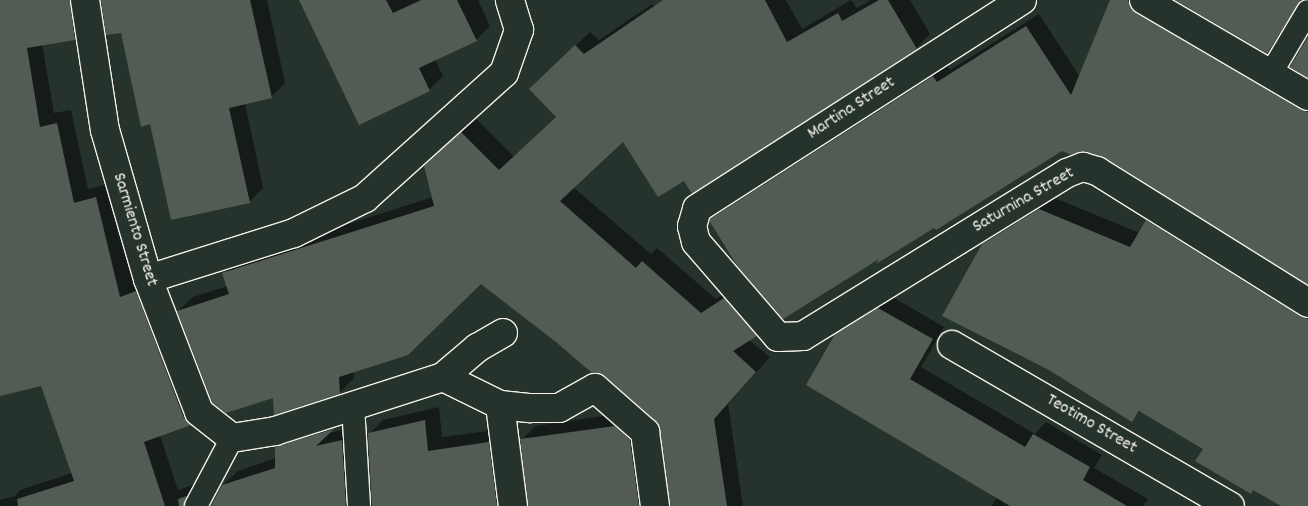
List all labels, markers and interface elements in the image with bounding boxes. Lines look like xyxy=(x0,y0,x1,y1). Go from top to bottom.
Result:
street label: Martina Street xyxy=(804,73,900,145)
street label: Saturnina Street xyxy=(969,163,1079,239)
street label: Sarmiento Street xyxy=(106,171,162,289)
street label: Teotimo Street xyxy=(1042,390,1140,460)

